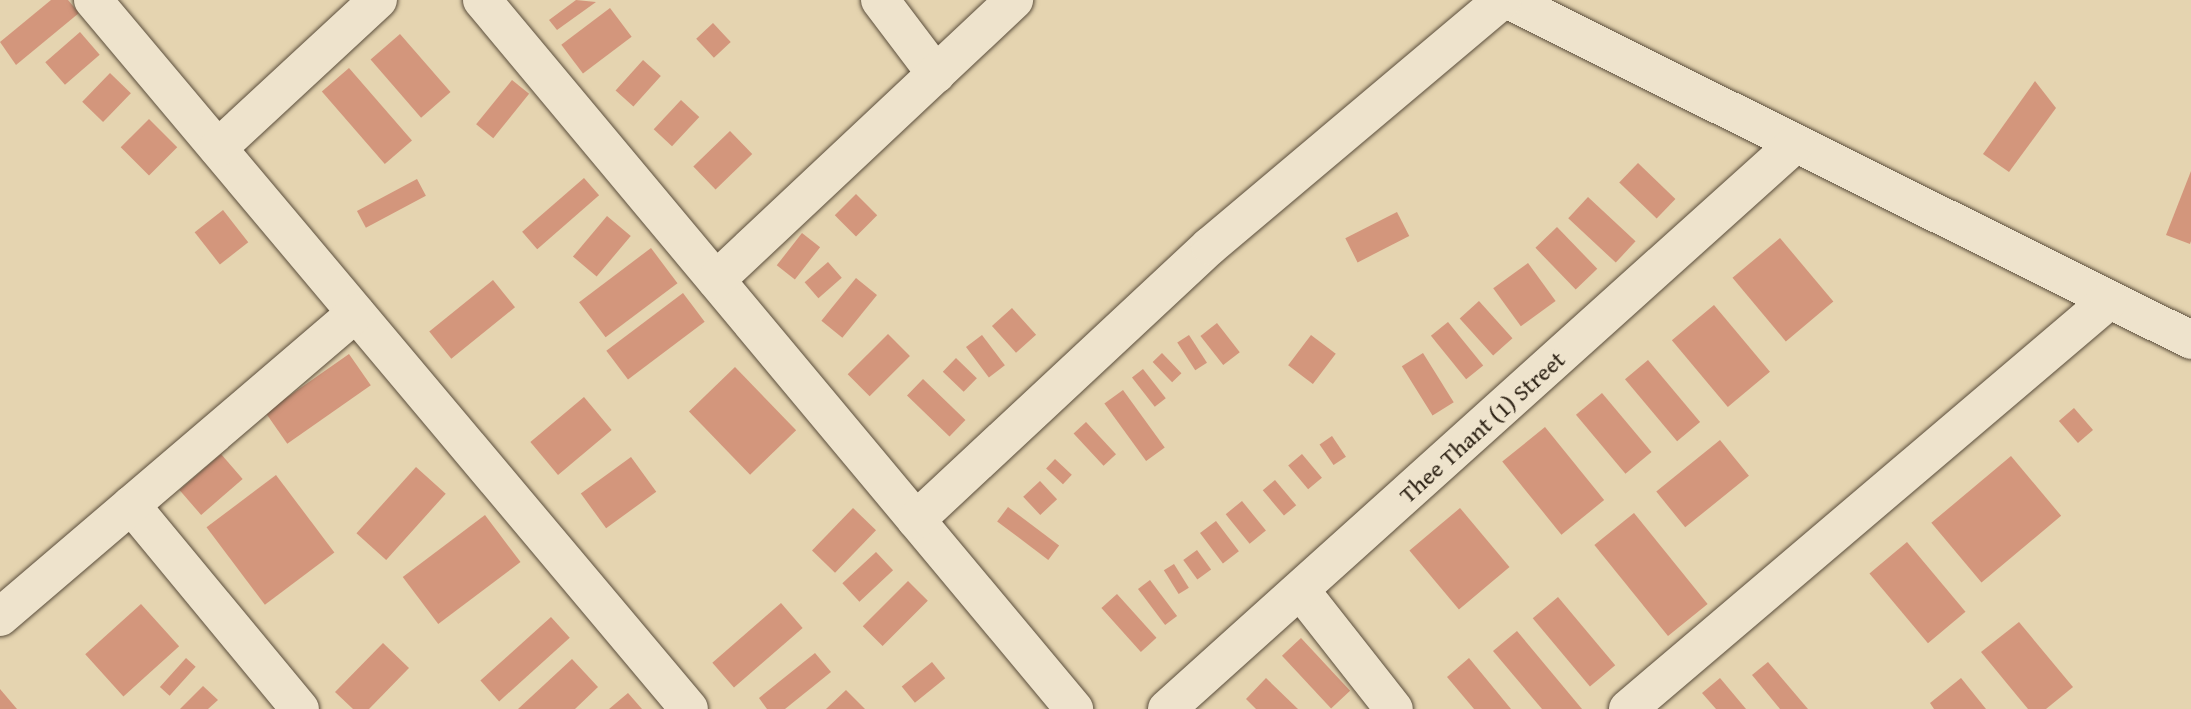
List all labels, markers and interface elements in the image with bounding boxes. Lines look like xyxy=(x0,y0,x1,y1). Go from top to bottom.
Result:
street label: Thee Thant (1) Street xyxy=(1393,345,1571,509)

